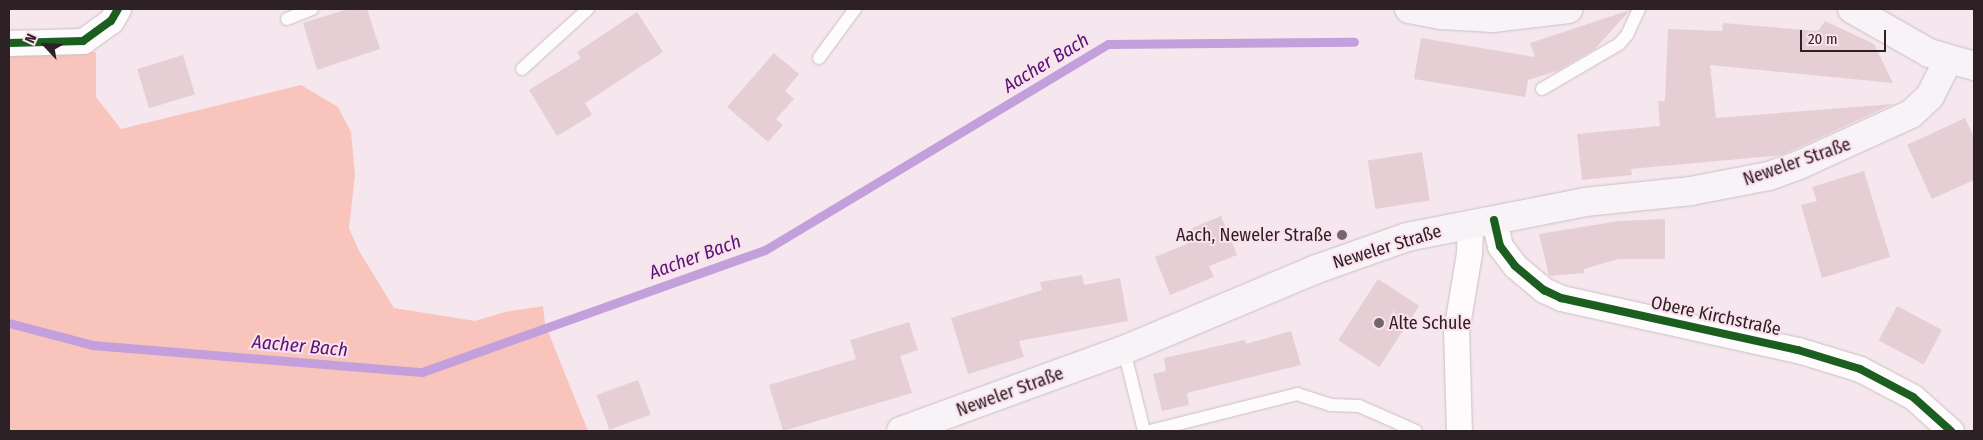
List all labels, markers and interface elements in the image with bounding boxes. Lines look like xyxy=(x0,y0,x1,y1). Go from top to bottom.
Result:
north arrow xyxy=(20,20,70,70)
scale bar xyxy=(1803,20,1889,52)
water label: Aacher Bach xyxy=(999,28,1093,98)
text: 20 m xyxy=(1808,30,1838,48)
text: N xyxy=(21,31,40,46)
street label: Neweler Straße xyxy=(1740,133,1854,191)
street label: Neweler Straße xyxy=(1330,220,1444,274)
place label: Aach, Neweler Straße xyxy=(1176,224,1332,246)
marker: Aach, Neweler Straße xyxy=(1336,229,1348,241)
water label: Aacher Bach xyxy=(646,230,744,284)
street label: Obere Kirchstraße xyxy=(1649,292,1783,340)
place label: Alte Schule xyxy=(1389,312,1471,334)
marker: Alte Schule xyxy=(1373,317,1385,329)
water label: Aacher Bach xyxy=(251,330,349,362)
street label: Neweler Straße xyxy=(953,363,1067,421)

